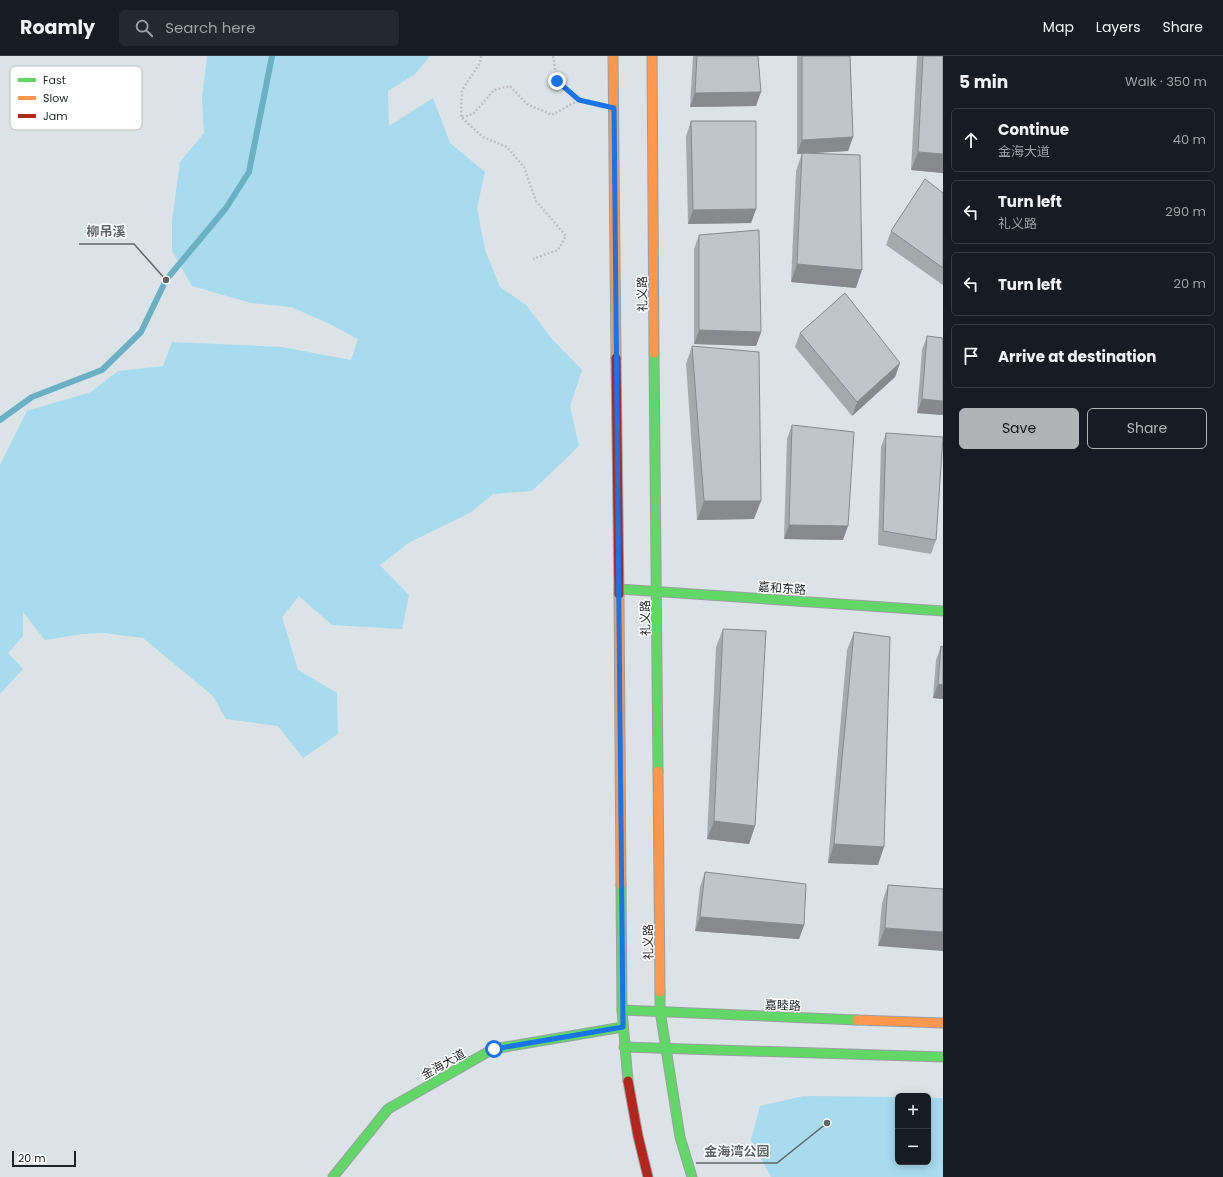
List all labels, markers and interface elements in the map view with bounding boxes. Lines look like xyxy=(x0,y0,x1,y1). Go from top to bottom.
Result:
search box xyxy=(119,10,399,46)
text: Roamly xyxy=(20,14,95,41)
icon: search xyxy=(133,17,155,39)
text: Search here xyxy=(165,17,256,38)
text: Map xyxy=(1043,17,1074,37)
text: Layers xyxy=(1096,17,1140,37)
text: Share xyxy=(1162,17,1203,37)
legend xyxy=(10,66,142,130)
text: 5 min xyxy=(959,70,1008,94)
text: Fast xyxy=(43,72,66,88)
route end xyxy=(548,72,566,90)
text: Walk · 350 m xyxy=(1125,72,1207,91)
text: Slow xyxy=(43,90,68,106)
text: Jam xyxy=(43,108,68,124)
text: Continue xyxy=(998,119,1069,140)
icon: ahead xyxy=(960,129,982,151)
text: 40 m xyxy=(1173,130,1206,149)
text: 金海大道 xyxy=(998,142,1050,161)
text: Turn left xyxy=(998,191,1062,212)
icon: left xyxy=(960,201,982,223)
text: 290 m xyxy=(1165,202,1206,221)
text: 礼义路 xyxy=(998,214,1037,233)
callout: 柳吊溪 xyxy=(79,219,134,244)
text: 柳吊溪 xyxy=(86,222,126,241)
icon: left xyxy=(960,273,982,295)
text: Turn left xyxy=(998,274,1062,295)
text: 20 m xyxy=(1173,274,1206,293)
street label: 礼义路 xyxy=(633,276,651,312)
icon: arrive xyxy=(960,345,982,367)
text: Arrive at destination xyxy=(998,346,1156,367)
button: Save xyxy=(959,408,1079,449)
button: Share xyxy=(1087,408,1207,449)
street label: 嘉和东路 xyxy=(757,578,807,598)
street label: 礼义路 xyxy=(636,600,654,636)
street label: 礼义路 xyxy=(639,924,657,960)
street label: 嘉睦路 xyxy=(765,996,801,1014)
route start xyxy=(485,1040,503,1058)
street label: 金海大道 xyxy=(418,1045,468,1083)
map controls xyxy=(895,1093,931,1165)
button: + xyxy=(895,1093,931,1129)
button: − xyxy=(895,1129,931,1165)
callout: 金海湾公园 xyxy=(696,1138,777,1163)
text: 金海湾公园 xyxy=(704,1142,770,1161)
scale bar xyxy=(12,1149,76,1168)
text: 20 m xyxy=(18,1150,46,1166)

